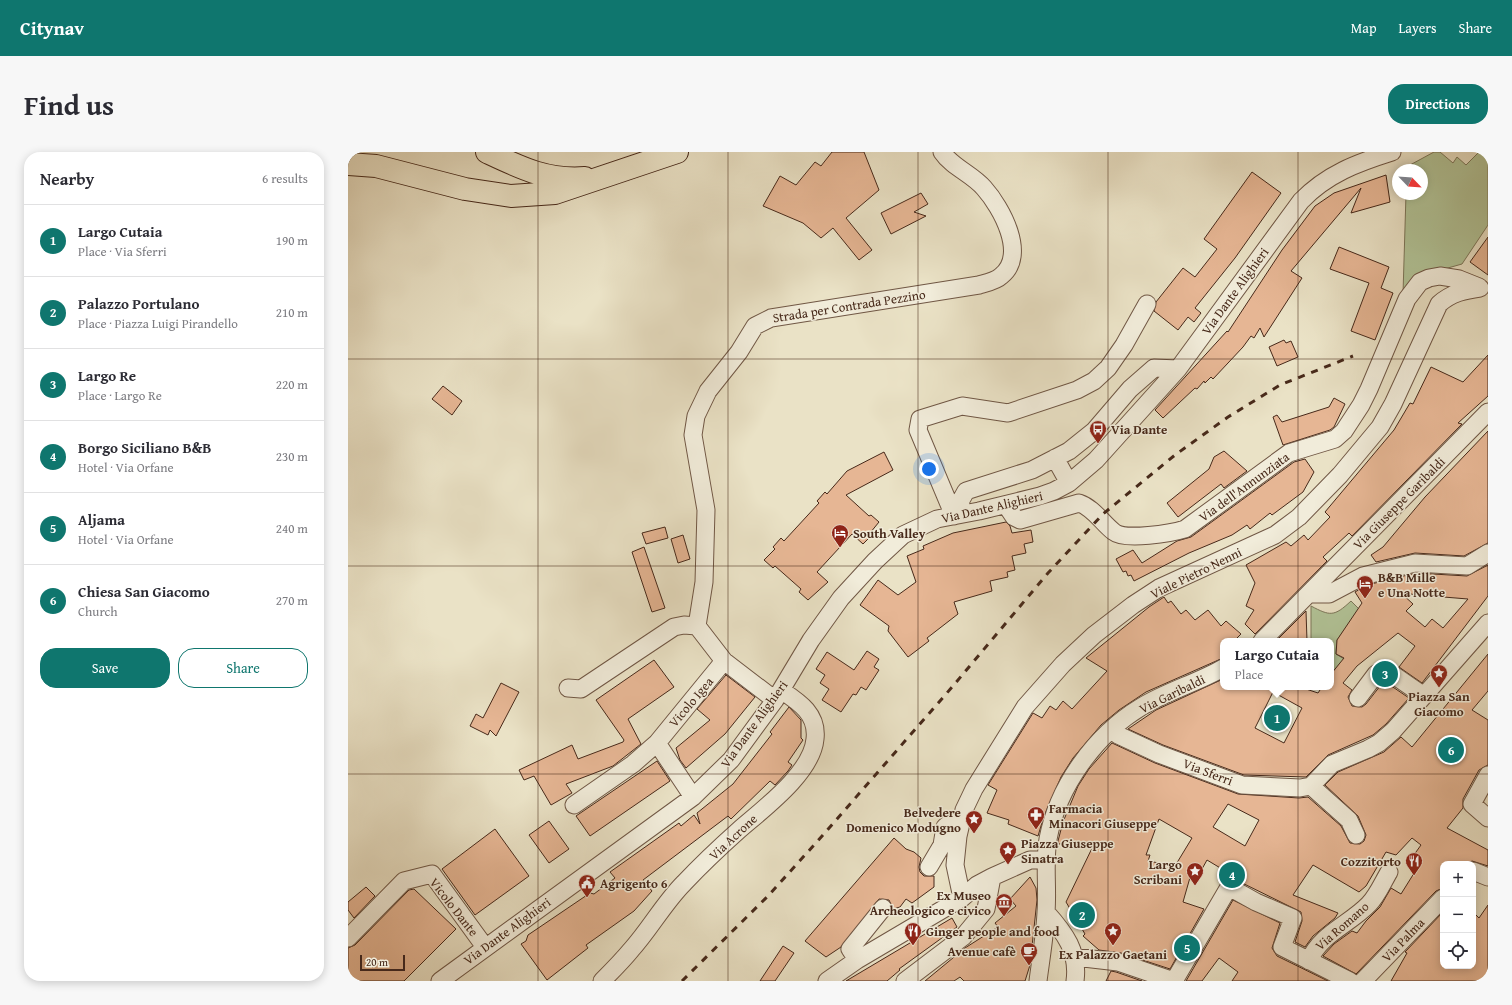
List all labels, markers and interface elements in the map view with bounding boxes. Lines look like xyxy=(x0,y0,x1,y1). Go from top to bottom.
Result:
text: Citynav xyxy=(20,14,84,42)
text: Map xyxy=(1351,18,1377,38)
text: Layers xyxy=(1399,18,1437,38)
text: Share xyxy=(1459,18,1492,38)
text: Find us xyxy=(24,84,114,125)
button: Directions xyxy=(1388,84,1488,124)
north arrow xyxy=(1392,164,1428,200)
text: Nearby xyxy=(40,166,94,191)
text: 6 results xyxy=(262,169,308,188)
text: Largo Cutaia xyxy=(78,221,162,242)
text: 1 xyxy=(50,231,56,250)
text: 190 m xyxy=(276,231,308,250)
text: Place · Via Sferri xyxy=(78,242,167,261)
street label: Via Dante Alighieri xyxy=(1197,243,1273,339)
street label: Strada per Contrada Pezzino xyxy=(771,284,927,327)
text: Palazzo Portulano xyxy=(78,293,199,314)
text: 2 xyxy=(50,303,56,322)
text: 210 m xyxy=(276,303,308,322)
text: Place · Piazza Luigi Pirandello xyxy=(78,314,238,333)
text: Largo Re xyxy=(78,365,136,386)
text: 3 xyxy=(50,375,56,394)
text: 220 m xyxy=(276,375,308,394)
text: Place · Largo Re xyxy=(78,386,162,405)
bus stop icon: Via Dante xyxy=(1088,419,1108,444)
place label: Via Dante xyxy=(1111,420,1167,439)
text: Borgo Siciliano B&B xyxy=(78,437,212,458)
text: 4 xyxy=(50,447,56,466)
text: 230 m xyxy=(276,447,308,466)
street label: Via dell'Annunziata xyxy=(1195,447,1294,526)
street label: Via Giuseppe Garibaldi xyxy=(1349,452,1450,553)
text: Hotel · Via Orfane xyxy=(78,458,174,477)
your location xyxy=(919,459,939,479)
street label: Via Dante Alighieri xyxy=(939,486,1045,528)
text: Aljama xyxy=(78,509,125,530)
text: 5 xyxy=(50,519,56,538)
text: 240 m xyxy=(276,519,308,538)
hotel icon: South Valley xyxy=(830,523,850,548)
place label: South Valley xyxy=(853,524,926,543)
text: Hotel · Via Orfane xyxy=(78,530,174,549)
street label: Viale Pietro Nenni xyxy=(1147,542,1245,603)
place label: B&B Mille e Una Notte xyxy=(1378,568,1445,602)
hotel icon: B&B Mille e Una Notte xyxy=(1355,574,1375,599)
text: Chiesa San Giacomo xyxy=(78,581,210,602)
text: 6 xyxy=(50,591,56,610)
text: 270 m xyxy=(276,591,308,610)
text: Church xyxy=(78,602,117,621)
popup xyxy=(1220,638,1334,690)
text: Largo Cutaia xyxy=(1235,644,1319,665)
button: Save xyxy=(40,648,170,688)
button: Share xyxy=(178,648,308,688)
pin: 3 xyxy=(1372,659,1398,689)
place icon: Piazza San Giacomo xyxy=(1429,663,1449,688)
text: Place xyxy=(1235,665,1263,684)
street label: Via Garibaldi xyxy=(1136,670,1208,718)
street label: Vicolo Igea xyxy=(664,672,718,731)
street label: Via Dante Alighieri xyxy=(716,676,792,772)
place label: Piazza San Giacomo xyxy=(1408,687,1470,721)
pin: 1 xyxy=(1264,703,1290,733)
pin: 6 xyxy=(1438,735,1464,765)
street label: Via Sferri xyxy=(1180,754,1236,790)
place label: Farmacia Minacori Giuseppe xyxy=(1049,799,1157,833)
place label: Belvedere Domenico Modugno xyxy=(846,803,961,837)
pharmacy icon: Farmacia Minacori Giuseppe xyxy=(1026,805,1046,830)
place icon: Belvedere Domenico Modugno xyxy=(964,809,984,834)
street label: Via Acrone xyxy=(705,810,761,864)
place label: Piazza Giuseppe Sinatra xyxy=(1021,834,1114,868)
place icon: Piazza Giuseppe Sinatra xyxy=(998,840,1018,865)
restaurant icon: Cozzitorto xyxy=(1404,851,1424,876)
place label: Cozzitorto xyxy=(1341,852,1401,871)
place label: Largo Scribani xyxy=(1134,855,1182,889)
pin: 4 xyxy=(1219,860,1245,890)
place icon: Largo Scribani xyxy=(1185,861,1205,886)
map controls xyxy=(1440,861,1476,969)
button: + xyxy=(1440,861,1476,897)
public building icon: Agrigento 6 xyxy=(577,873,597,898)
street label: Vicolo Dante xyxy=(425,874,483,940)
place label: Agrigento 6 xyxy=(600,874,668,893)
place label: Ex Museo Archeologico e civico xyxy=(870,886,991,920)
museum icon: Ex Museo Archeologico e civico xyxy=(994,892,1014,917)
street label: Via Dante Alighieri xyxy=(459,893,555,969)
street label: Via Romano xyxy=(1311,897,1373,955)
button: − xyxy=(1440,897,1476,933)
pin: 2 xyxy=(1069,900,1095,930)
street label: Via Palma xyxy=(1377,913,1429,966)
restaurant icon: Ginger people and food xyxy=(903,921,923,946)
place icon: Ex Palazzo Gaetani xyxy=(1103,921,1123,946)
place label: Ginger people and food xyxy=(926,922,1060,941)
pin: 5 xyxy=(1174,933,1200,963)
button: locate xyxy=(1440,933,1476,969)
cafe icon: Avenue cafè xyxy=(1019,941,1039,966)
place label: Avenue cafè xyxy=(948,942,1016,961)
place label: Ex Palazzo Gaetani xyxy=(1059,945,1167,964)
scale bar xyxy=(360,953,405,972)
text: 20 m xyxy=(366,954,388,970)

